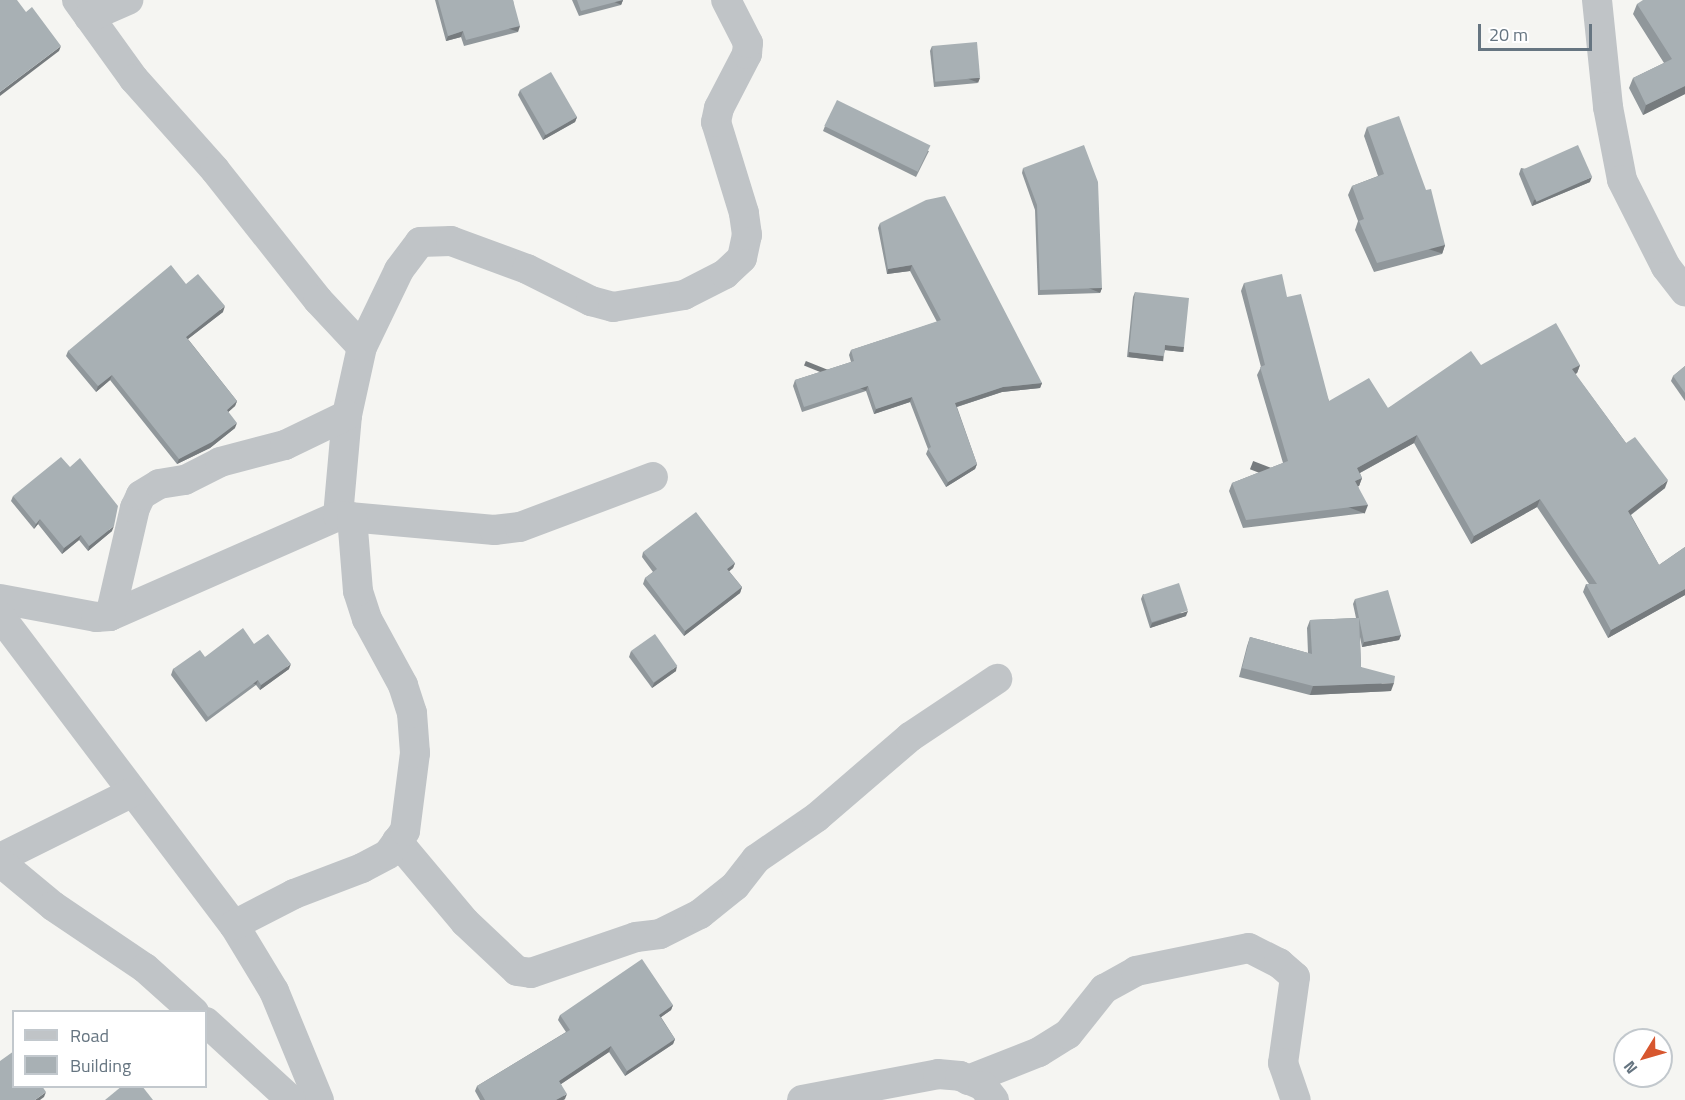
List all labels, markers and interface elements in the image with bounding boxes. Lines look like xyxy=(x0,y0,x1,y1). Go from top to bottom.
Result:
scale bar xyxy=(1481,12,1595,50)
text: 20 m xyxy=(1489,21,1528,48)
legend xyxy=(12,1010,207,1088)
text: Road xyxy=(70,1022,109,1049)
north arrow xyxy=(1613,1028,1673,1088)
text: Building xyxy=(70,1052,131,1079)
text: N xyxy=(1617,1056,1643,1079)

